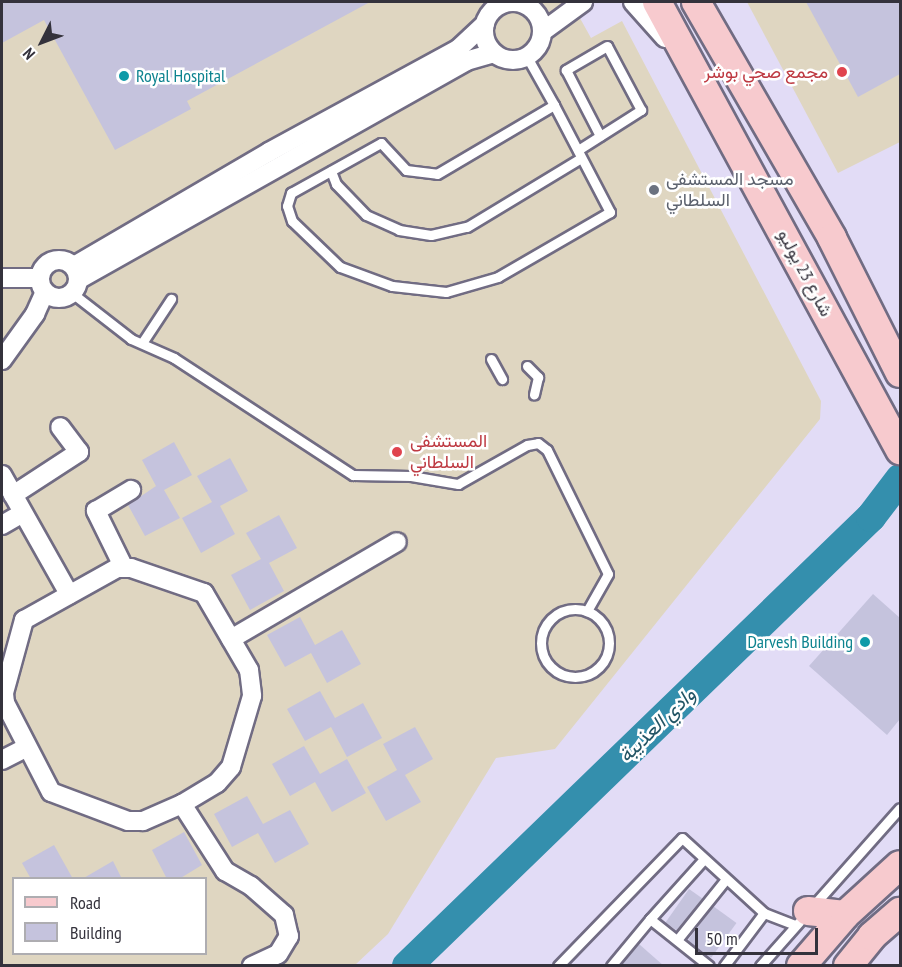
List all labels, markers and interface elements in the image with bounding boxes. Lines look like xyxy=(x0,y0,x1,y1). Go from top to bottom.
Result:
north arrow xyxy=(12,12,72,72)
text: N xyxy=(18,44,39,64)
place label: مجمع صحي بوشر xyxy=(704,61,828,83)
marker: مجمع صحي بوشر xyxy=(833,63,851,81)
place label: Royal Hospital xyxy=(136,65,225,87)
marker: Royal Hospital xyxy=(117,69,131,83)
place label: مسجد المستشفى السلطاني xyxy=(666,169,794,212)
marker: مسجد المستشفى السلطاني xyxy=(647,183,661,197)
street label: شارع 23 يوليو xyxy=(773,226,837,320)
place label: المستشفى السلطاني xyxy=(410,431,487,474)
marker: المستشفى السلطاني xyxy=(388,443,406,461)
place label: Darvesh Building xyxy=(747,631,853,653)
marker: Darvesh Building xyxy=(858,635,872,649)
water label: وادي العذيبة xyxy=(614,683,700,767)
legend xyxy=(12,877,207,955)
text: Road xyxy=(70,891,101,914)
scale bar xyxy=(698,916,821,954)
text: Building xyxy=(70,921,122,944)
text: 50 m xyxy=(706,927,738,950)

